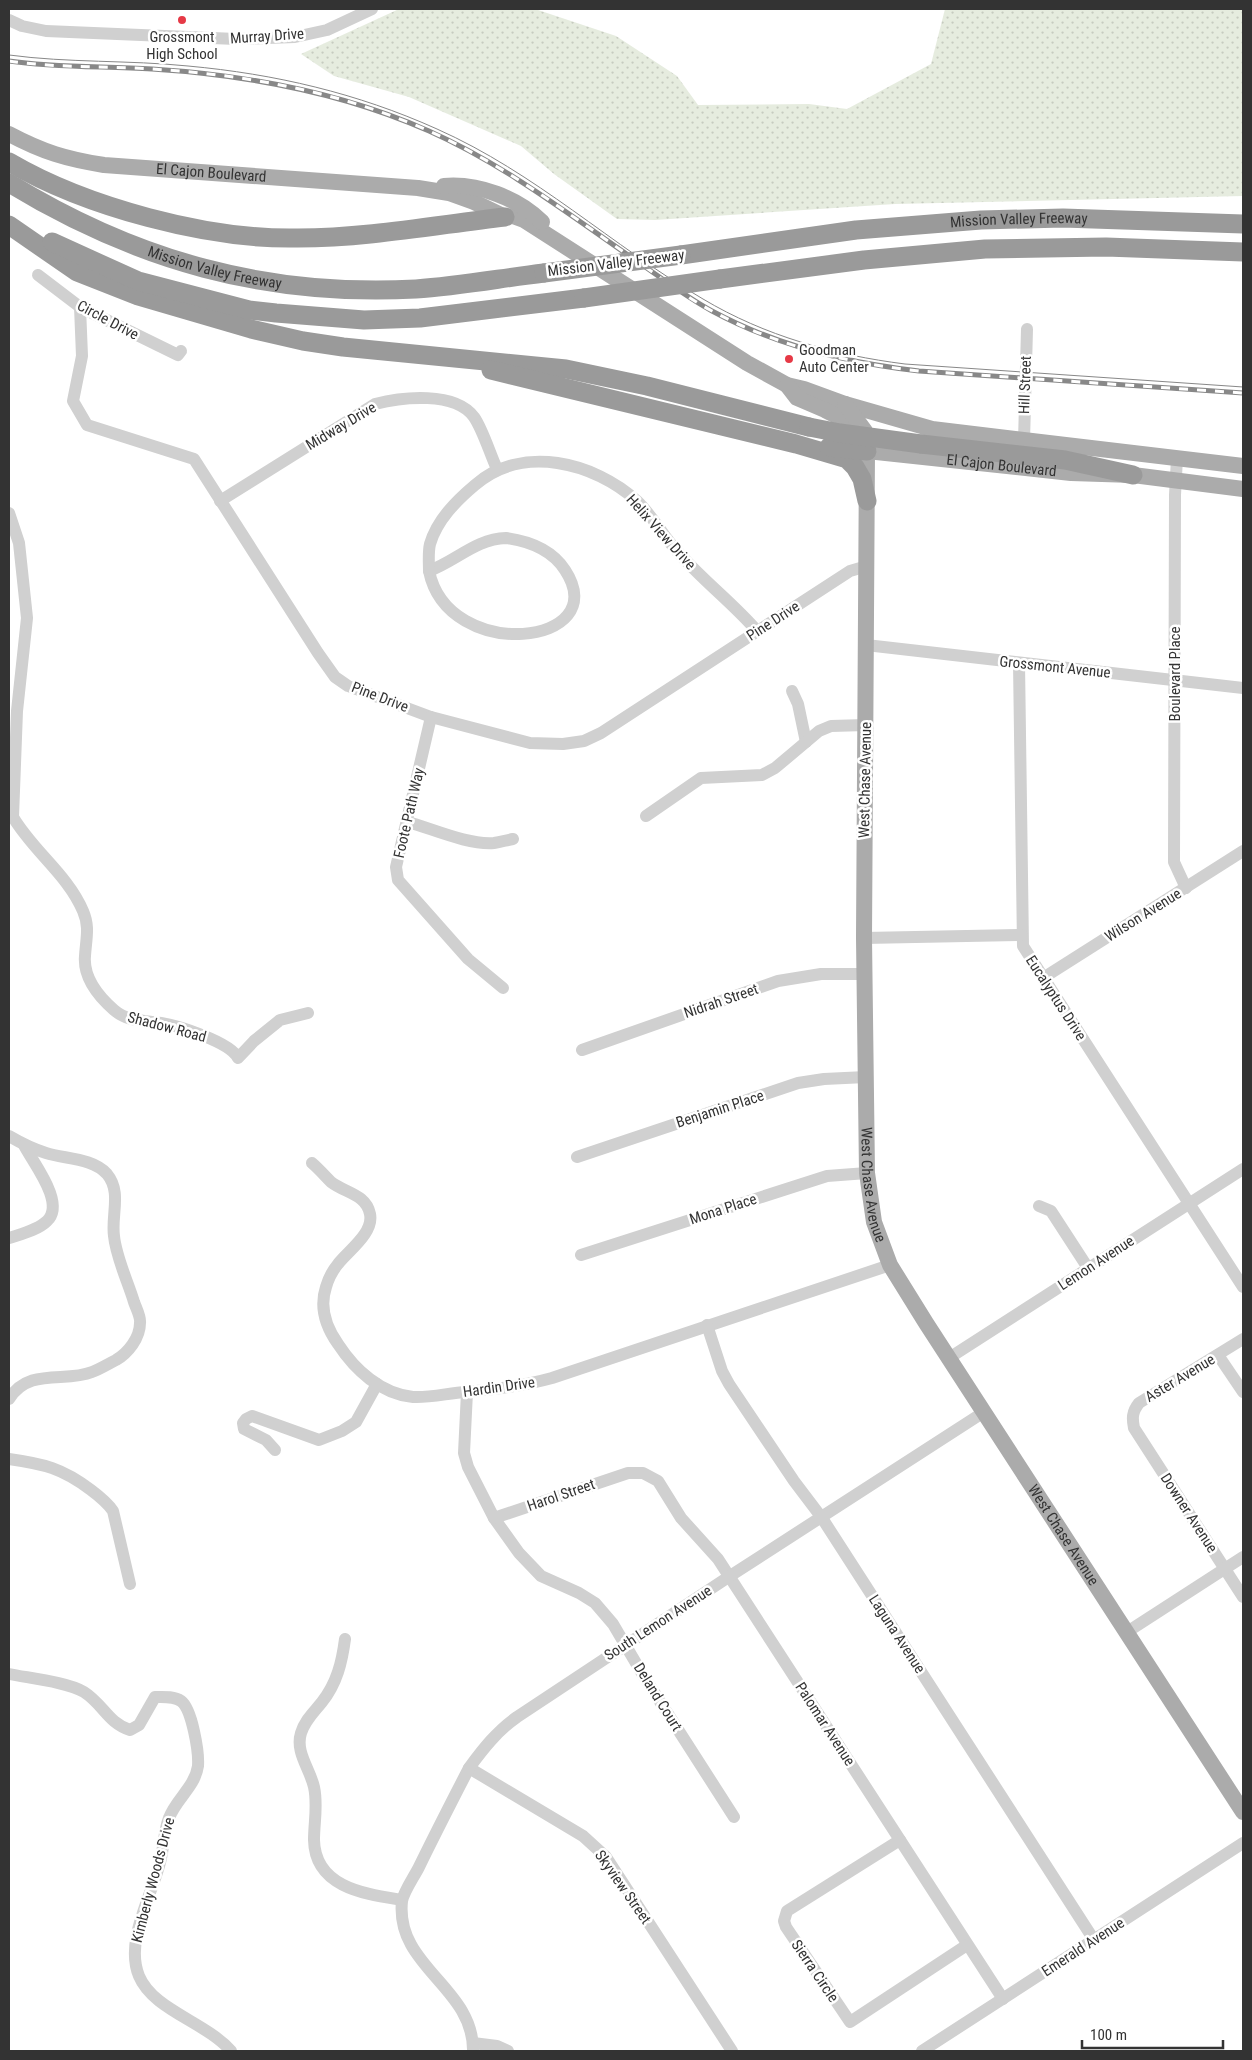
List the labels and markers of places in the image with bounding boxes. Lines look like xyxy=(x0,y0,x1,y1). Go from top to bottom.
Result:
marker: Grossmont High School xyxy=(176,14,188,26)
place label: Grossmont High School xyxy=(146,28,218,63)
place label: Goodman Auto Center xyxy=(799,341,869,376)
marker: Goodman Auto Center xyxy=(783,353,795,365)

